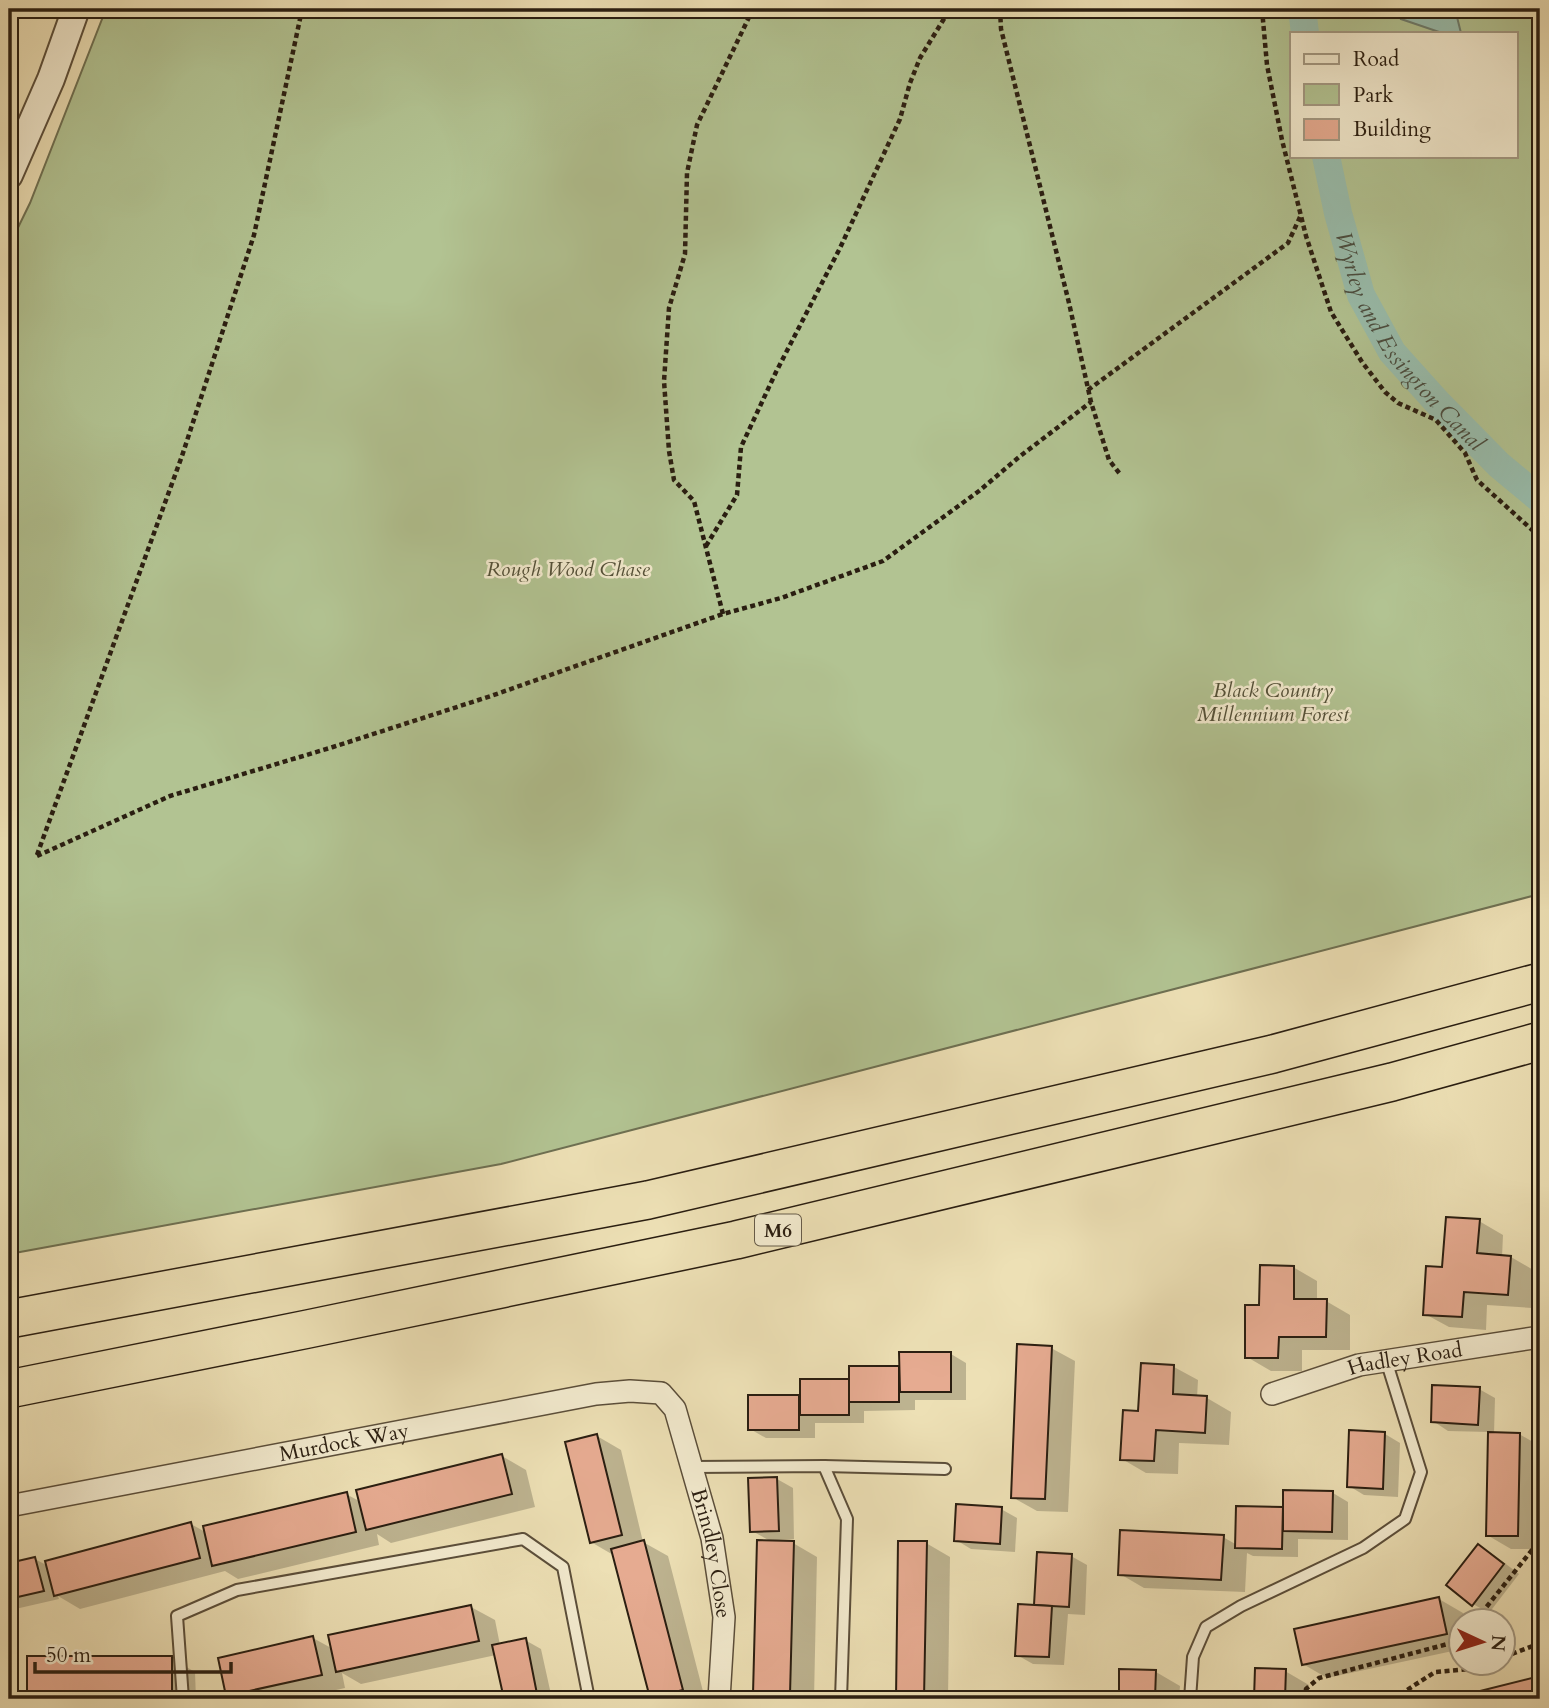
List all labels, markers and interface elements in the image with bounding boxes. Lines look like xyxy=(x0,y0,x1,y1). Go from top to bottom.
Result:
legend xyxy=(1290,32,1518,158)
text: Road xyxy=(1353,45,1399,74)
text: Park xyxy=(1353,81,1394,110)
text: Building xyxy=(1353,115,1431,144)
water label: Wyrley and Essington Canal xyxy=(1328,228,1492,458)
park label: Rough Wood Chase xyxy=(486,555,651,584)
park label: Black Country Millennium Forest xyxy=(1197,676,1350,729)
road number: M6 xyxy=(755,1214,801,1246)
street label: Hadley Road xyxy=(1344,1335,1464,1383)
street label: Murdock Way xyxy=(277,1416,411,1469)
street label: Brindley Close xyxy=(683,1485,738,1620)
north arrow xyxy=(1448,1606,1518,1676)
scale bar xyxy=(35,1631,231,1675)
text: N xyxy=(1484,1634,1512,1653)
text: 50 m xyxy=(46,1641,91,1670)

